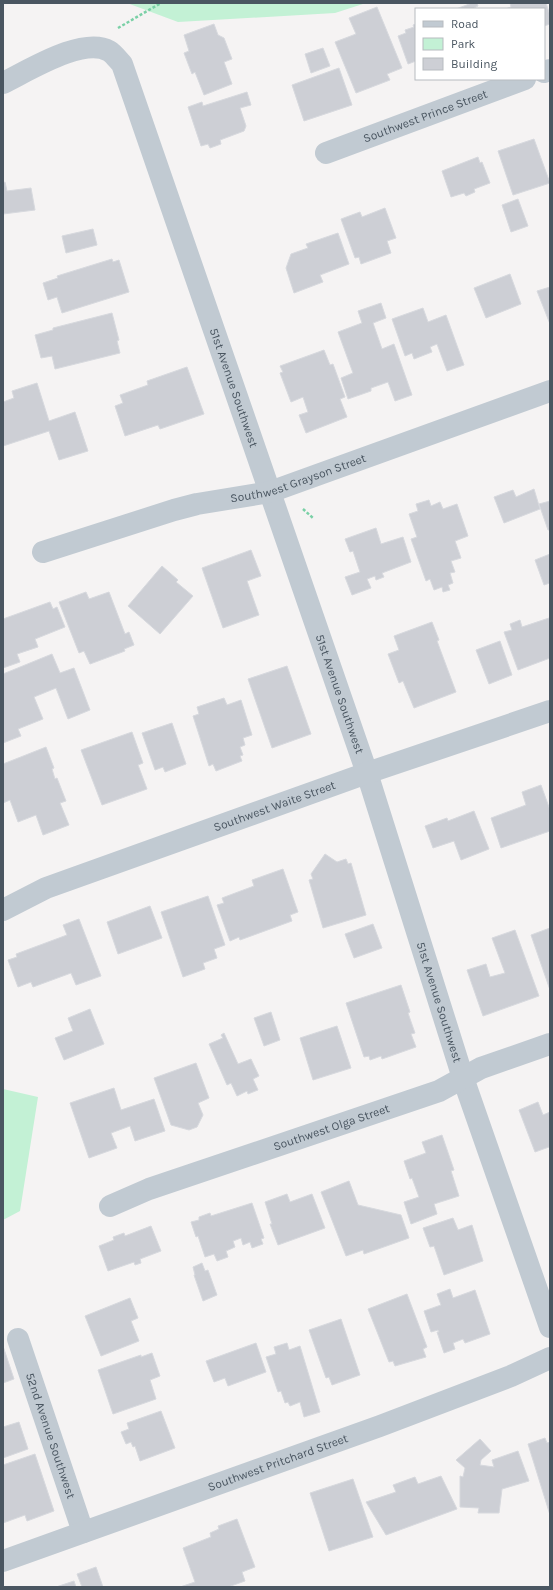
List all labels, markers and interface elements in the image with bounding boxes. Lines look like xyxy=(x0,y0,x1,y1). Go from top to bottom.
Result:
legend xyxy=(415,8,545,80)
text: Road xyxy=(451,17,479,31)
text: Park xyxy=(451,37,476,51)
text: Building xyxy=(451,57,498,71)
street label: Southwest Prince Street xyxy=(361,86,490,146)
street label: 51st Avenue Southwest xyxy=(207,326,261,450)
street label: Southwest Grayson Street xyxy=(229,451,368,505)
street label: 51st Avenue Southwest xyxy=(313,632,367,756)
street label: Southwest Waite Street xyxy=(212,778,338,834)
street label: 51st Avenue Southwest xyxy=(414,940,465,1065)
street label: Southwest Olga Street xyxy=(271,1101,392,1154)
street label: 52nd Avenue Southwest xyxy=(23,1371,78,1501)
street label: Southwest Pritchard Street xyxy=(206,1431,350,1494)

